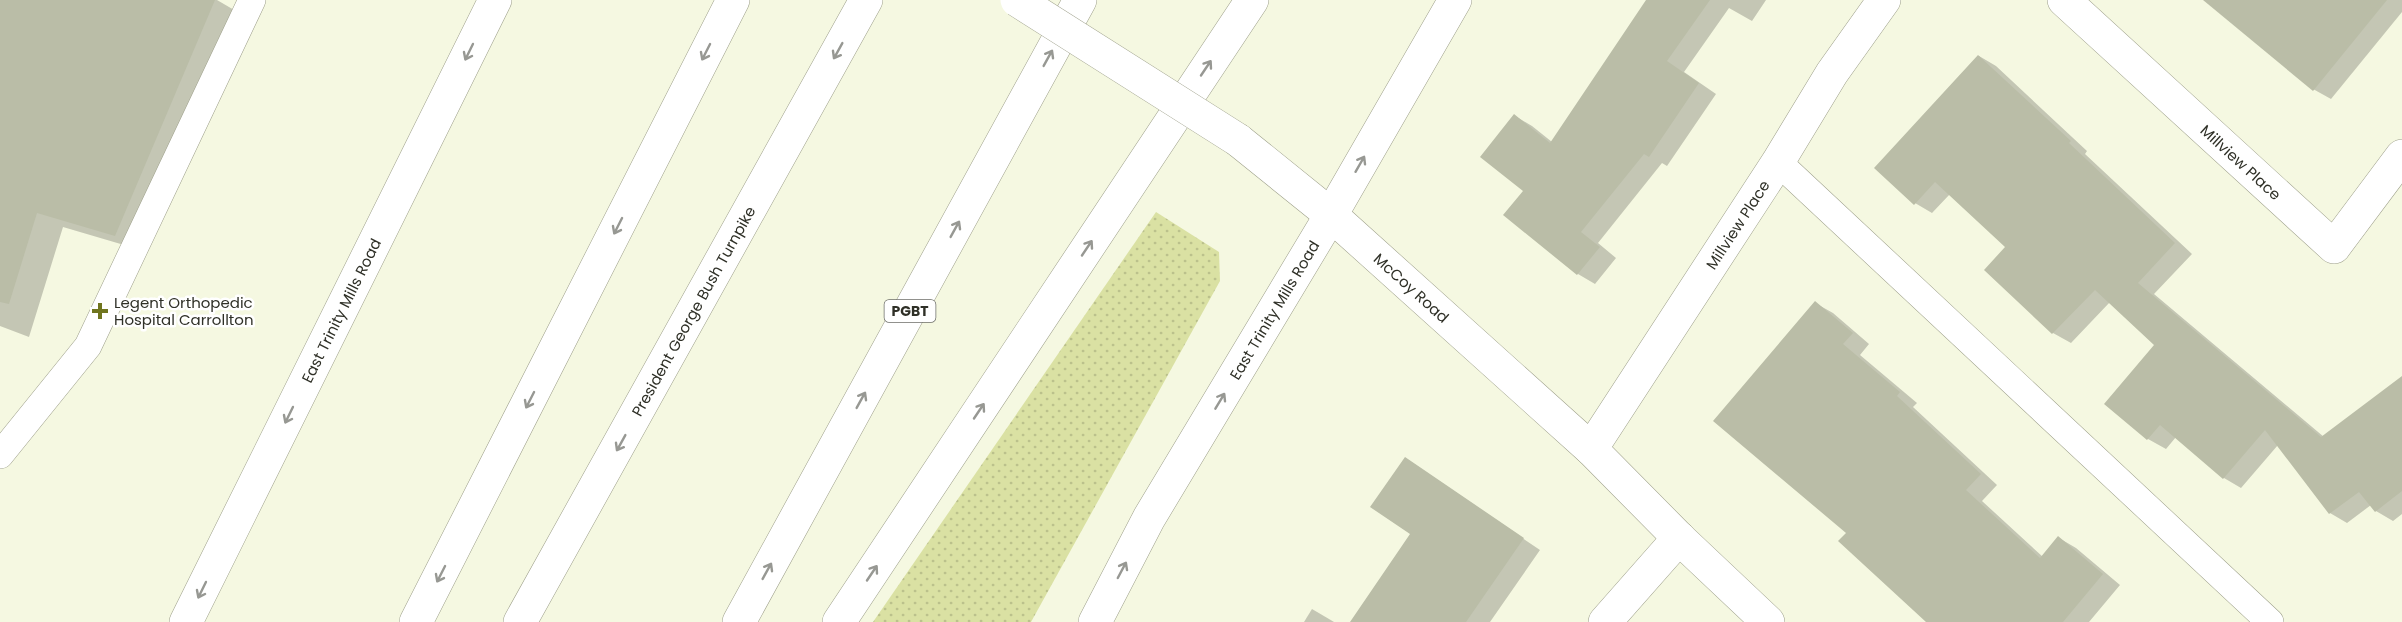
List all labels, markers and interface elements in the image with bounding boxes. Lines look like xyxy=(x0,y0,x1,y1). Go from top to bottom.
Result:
one-way arrow xyxy=(832,42,843,60)
one-way arrow xyxy=(463,43,474,61)
one-way arrow xyxy=(700,43,712,61)
one-way arrow xyxy=(1043,50,1055,67)
one-way arrow xyxy=(1201,60,1213,77)
street label: Millview Place xyxy=(2196,120,2286,204)
one-way arrow xyxy=(1355,156,1367,173)
street label: Millview Place xyxy=(1700,176,1774,273)
street label: President George Bush Turnpike xyxy=(626,202,760,420)
one-way arrow xyxy=(612,217,624,234)
one-way arrow xyxy=(949,221,961,238)
street label: East Trinity Mills Road xyxy=(296,235,386,386)
street label: East Trinity Mills Road xyxy=(1224,236,1324,383)
one-way arrow xyxy=(1081,240,1093,257)
street label: McCoy Road xyxy=(1369,248,1454,327)
place label: Legent Orthopedic Hospital Carrollton xyxy=(114,292,254,330)
road number: PGBT xyxy=(884,300,936,322)
marker: Legent Orthopedic Hospital Carrollton xyxy=(91,302,109,320)
one-way arrow xyxy=(523,390,535,408)
one-way arrow xyxy=(855,392,867,409)
one-way arrow xyxy=(1214,393,1226,410)
one-way arrow xyxy=(973,402,986,419)
one-way arrow xyxy=(283,406,294,424)
one-way arrow xyxy=(615,434,627,451)
one-way arrow xyxy=(1116,562,1128,579)
one-way arrow xyxy=(761,563,773,580)
one-way arrow xyxy=(435,564,446,582)
one-way arrow xyxy=(866,565,878,582)
one-way arrow xyxy=(196,580,208,598)

